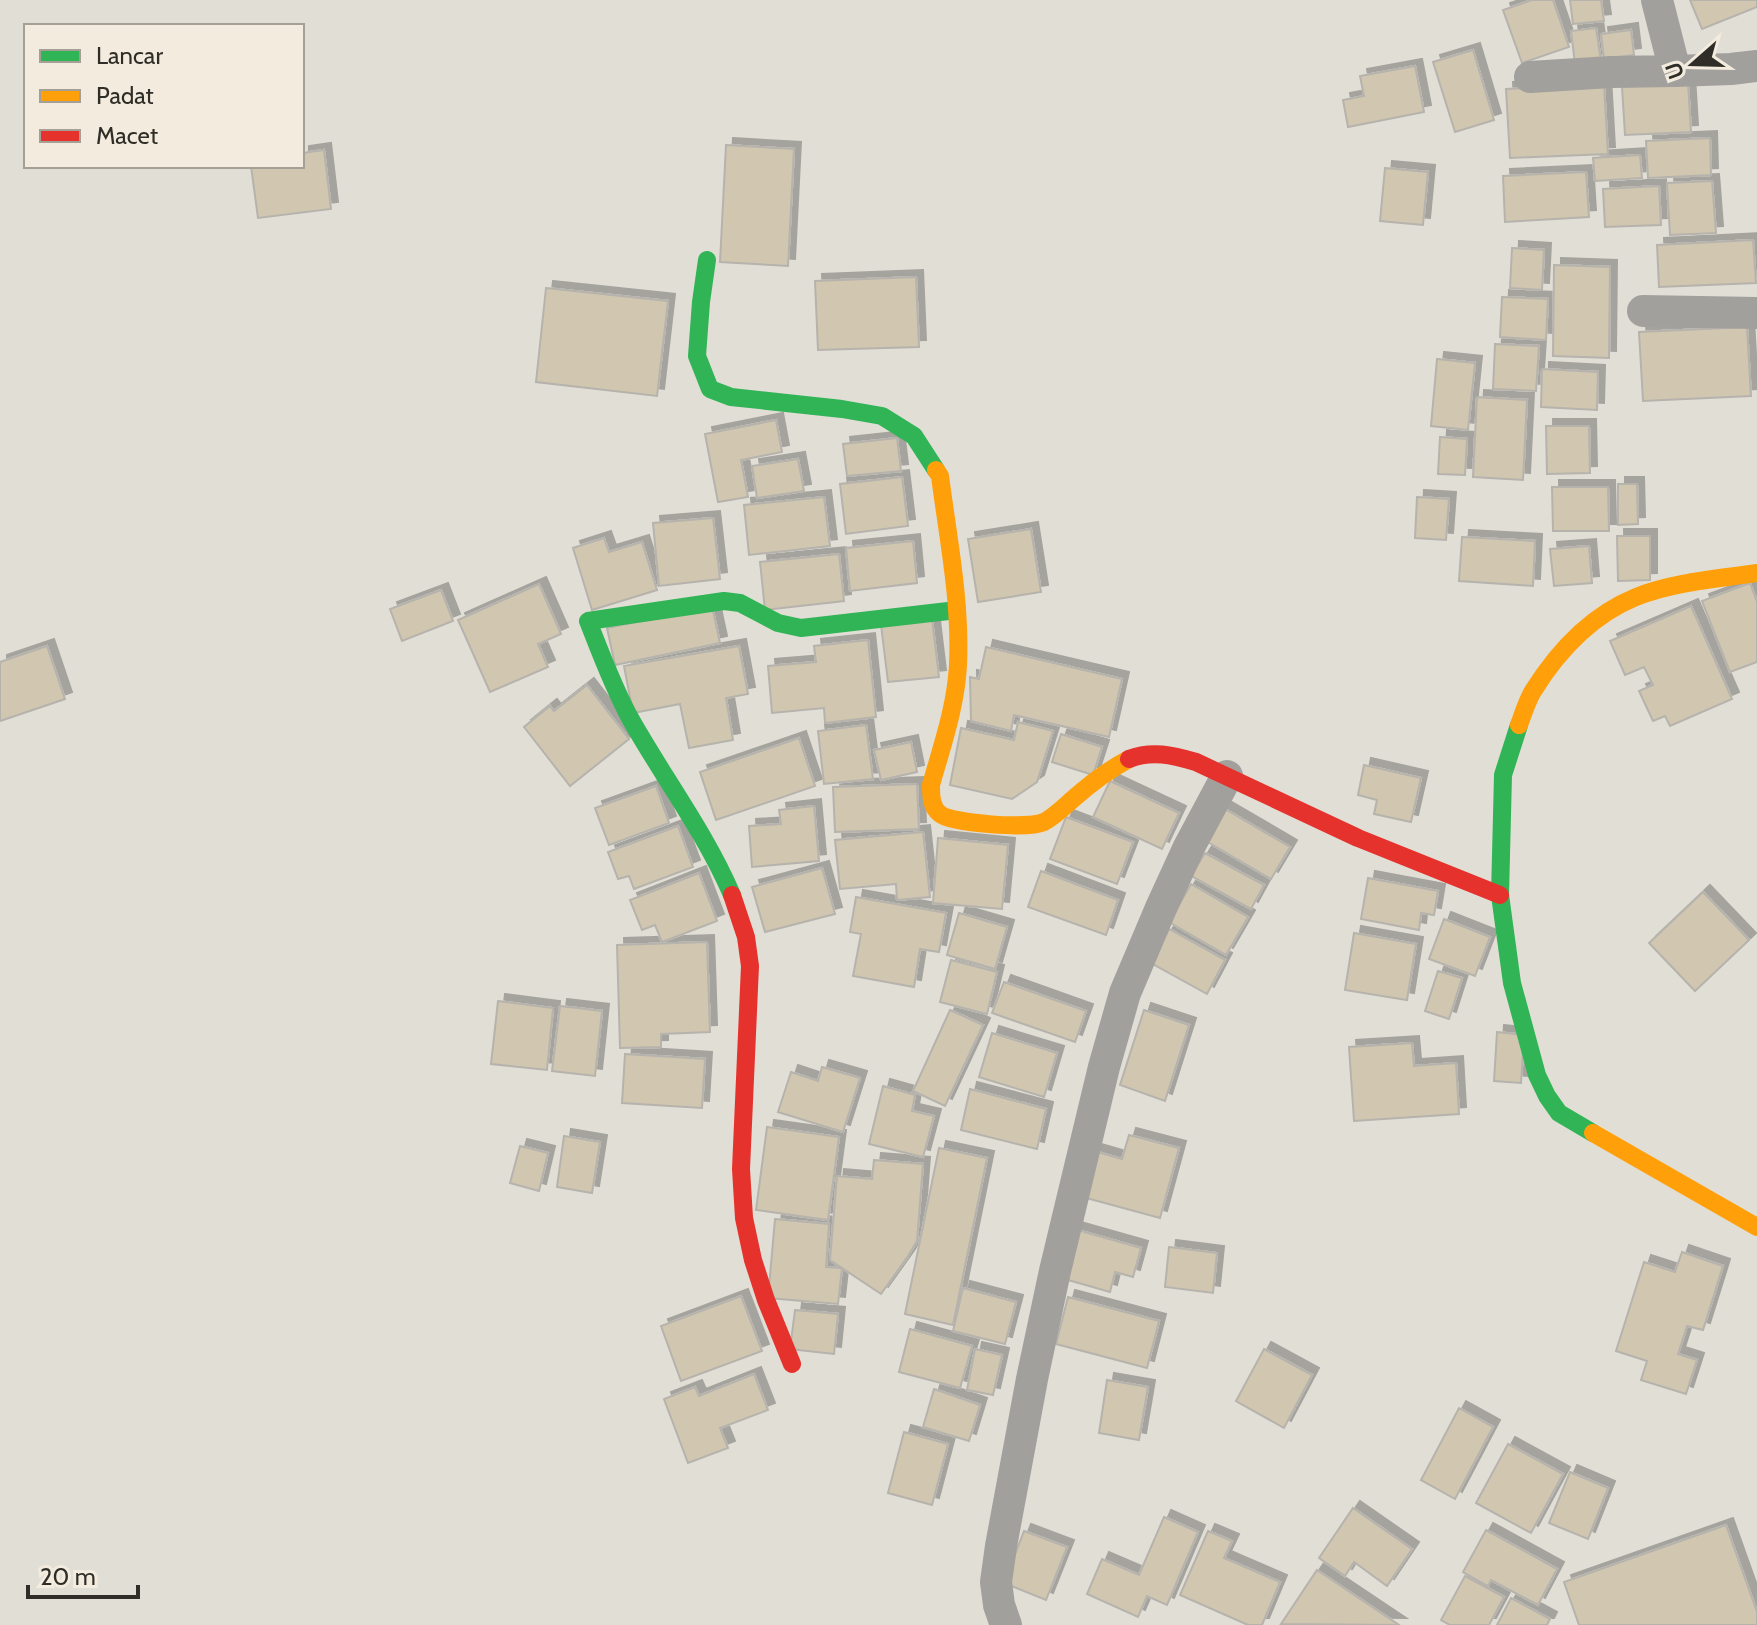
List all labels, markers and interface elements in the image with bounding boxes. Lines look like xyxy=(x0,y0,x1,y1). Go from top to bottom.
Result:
legend xyxy=(24,24,304,168)
north arrow xyxy=(1653,24,1733,104)
text: Lancar xyxy=(96,41,163,70)
text: U xyxy=(1659,59,1690,83)
text: Padat xyxy=(96,81,154,110)
text: Macet xyxy=(96,121,158,150)
scale bar xyxy=(28,1549,138,1599)
text: 20 m xyxy=(40,1562,96,1591)

